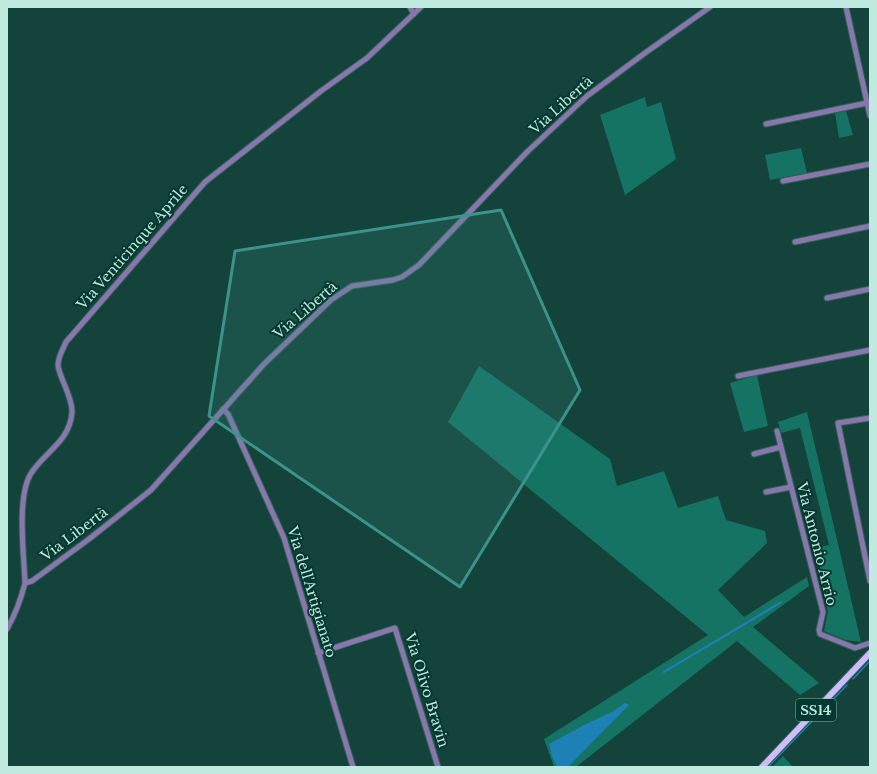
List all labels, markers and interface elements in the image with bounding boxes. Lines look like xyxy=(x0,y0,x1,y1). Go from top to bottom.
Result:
street label: Via Libertà xyxy=(525,72,597,139)
street label: Via Venticinque Aprile xyxy=(72,181,191,314)
street label: Via Libertà xyxy=(268,277,341,343)
street label: Via Antonio Arrio xyxy=(793,479,841,608)
street label: Via Libertà xyxy=(36,503,111,566)
street label: Via dell'Artigianato xyxy=(283,523,341,660)
street label: Via Olivo Bravin xyxy=(401,630,453,750)
road number: SS14 xyxy=(796,699,836,721)

